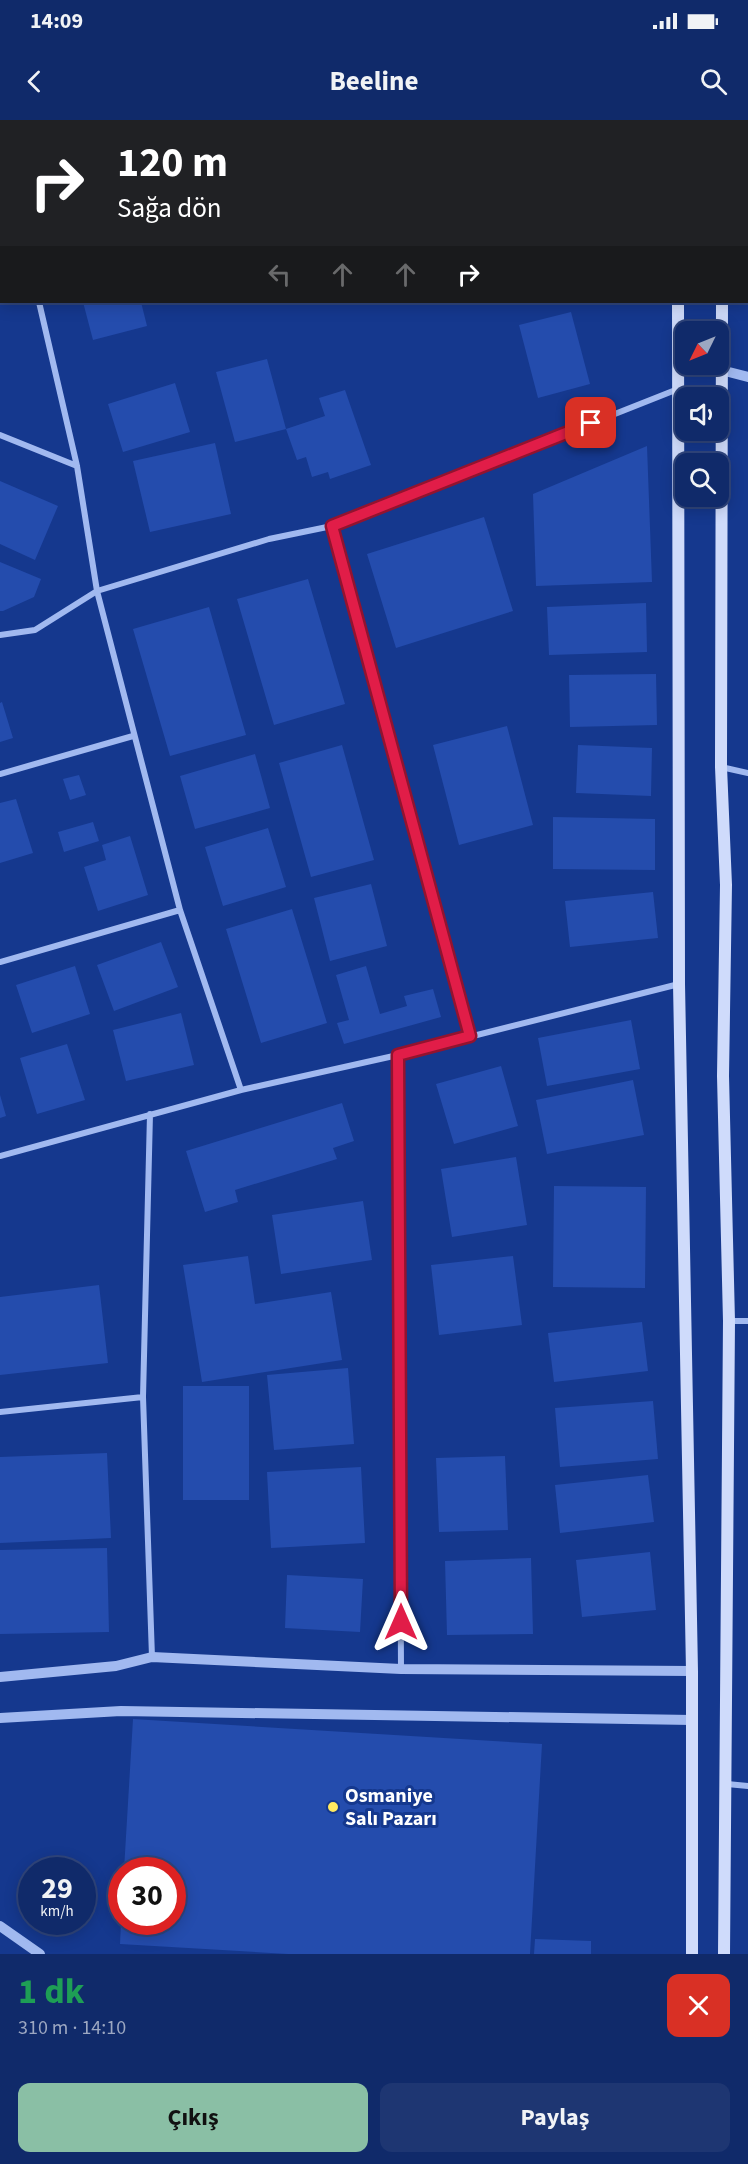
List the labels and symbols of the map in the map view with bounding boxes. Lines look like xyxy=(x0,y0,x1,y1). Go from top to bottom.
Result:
north arrow xyxy=(675,321,729,375)
pin xyxy=(565,397,616,448)
position arrow xyxy=(369,1590,433,1654)
place label: Osmaniye Salı Pazarı xyxy=(345,1782,437,1833)
marker: Osmaniye Salı Pazarı xyxy=(326,1800,340,1814)
speed limit sign: 30 xyxy=(108,1857,186,1935)

